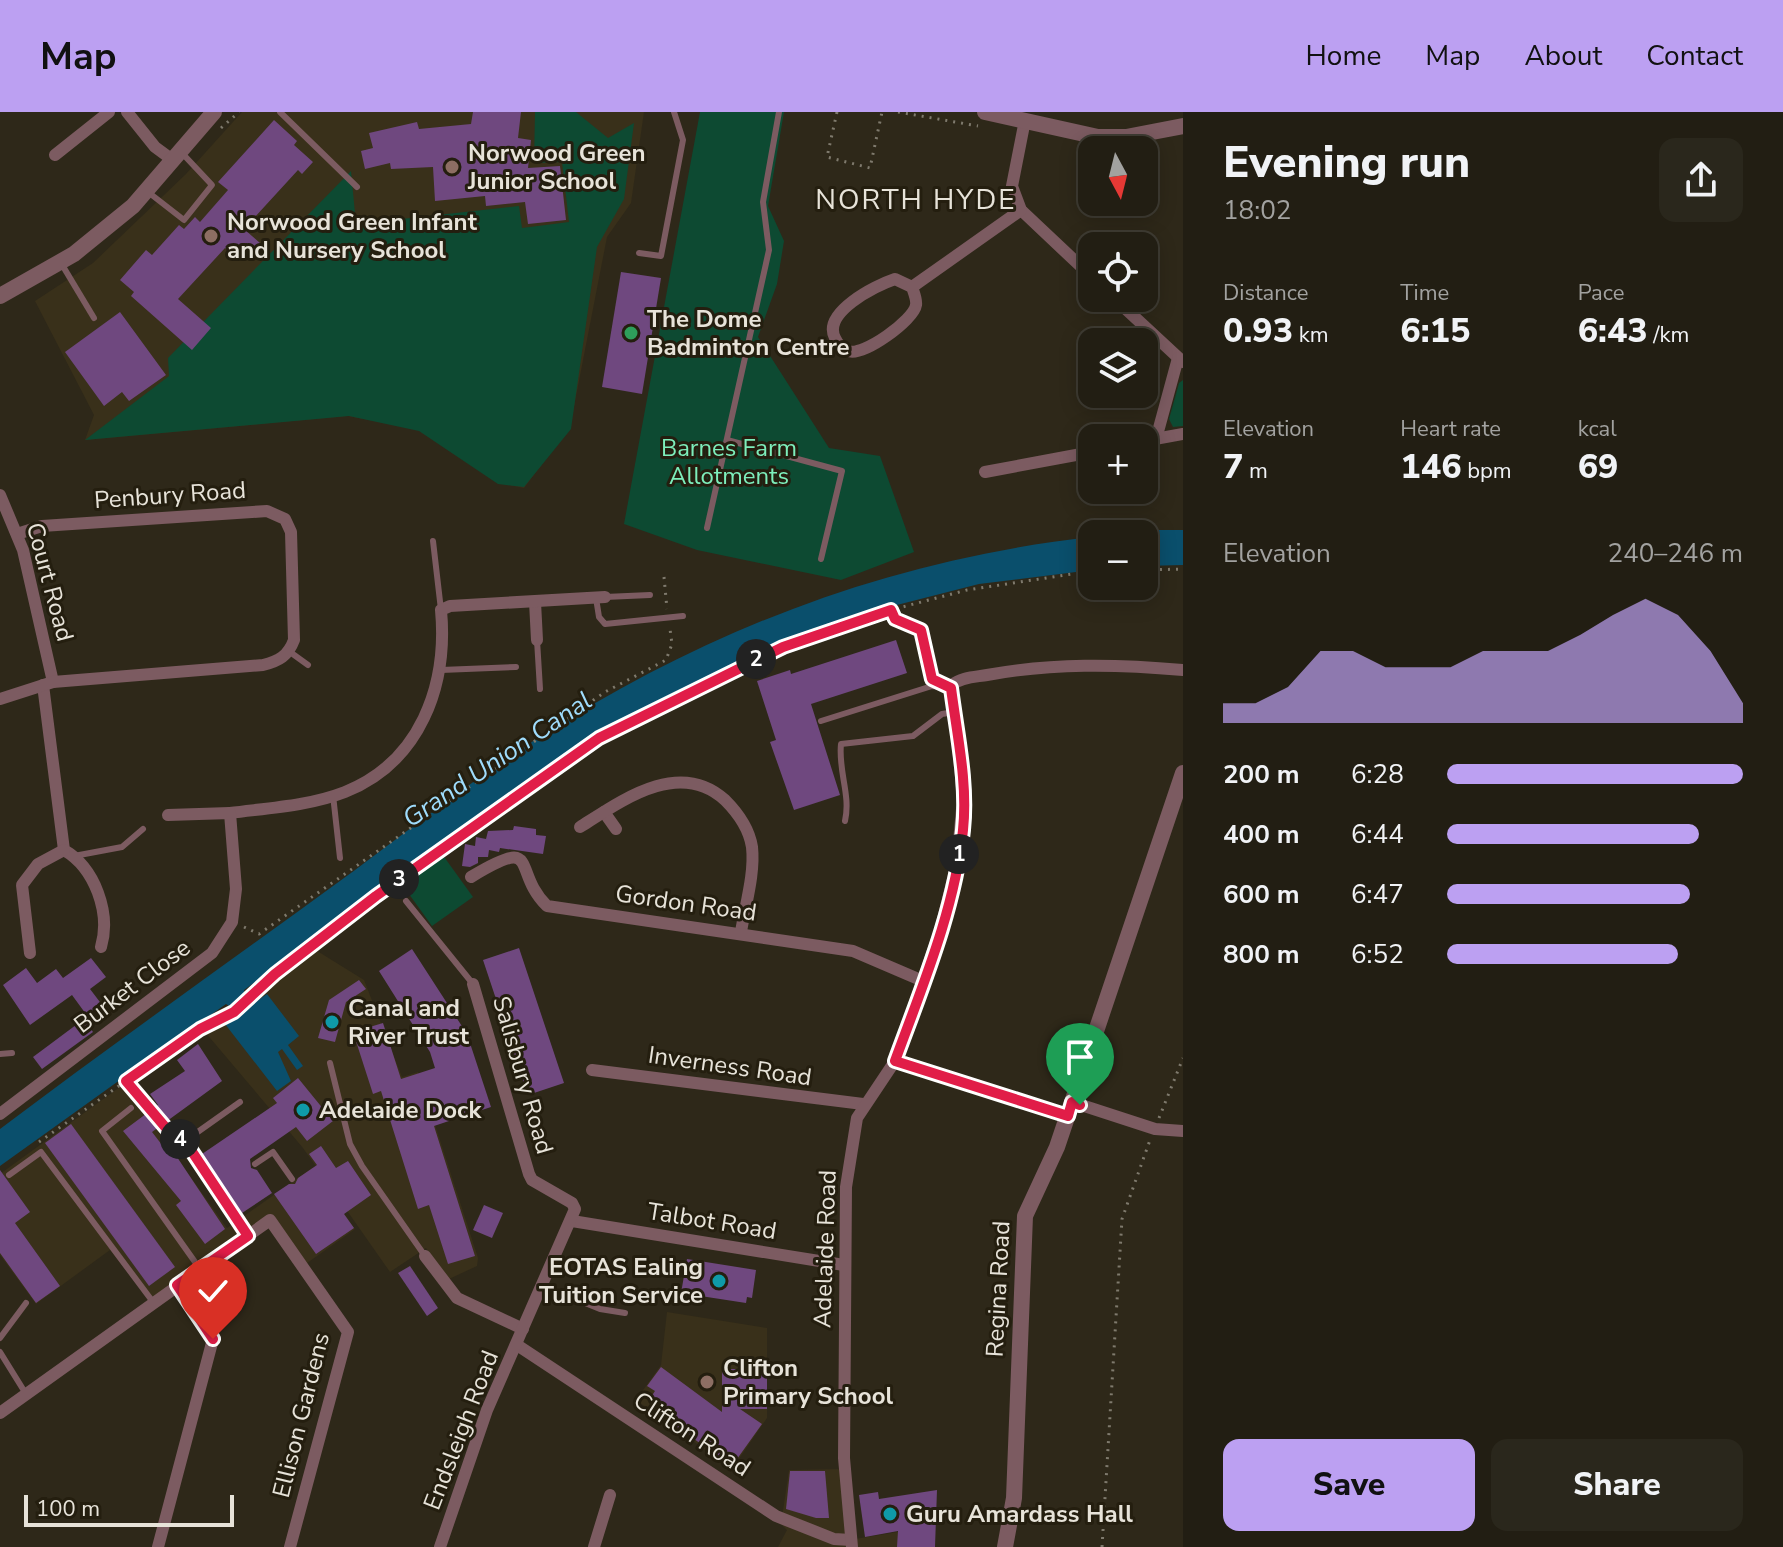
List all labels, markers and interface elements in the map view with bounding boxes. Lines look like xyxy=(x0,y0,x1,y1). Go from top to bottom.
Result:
text: Map xyxy=(40,31,117,82)
text: Home xyxy=(1306,37,1381,75)
text: Map xyxy=(1425,37,1480,75)
text: About xyxy=(1524,37,1602,75)
text: Contact xyxy=(1646,37,1743,75)
text: Evening run xyxy=(1223,133,1470,193)
north arrow xyxy=(1078,136,1158,216)
map controls xyxy=(1078,136,1158,600)
place label: Norwood Green Junior School xyxy=(467,137,646,197)
button: share xyxy=(1659,138,1743,222)
marker: Norwood Green Junior School xyxy=(443,158,461,176)
district label: NORTH HYDE xyxy=(815,181,1017,219)
text: 18:02 xyxy=(1223,193,1291,228)
place label: Norwood Green Infant and Nursery School xyxy=(227,206,478,266)
marker: Norwood Green Infant and Nursery School xyxy=(202,227,220,245)
button: locate xyxy=(1078,232,1158,312)
text: Distance xyxy=(1223,278,1308,308)
text: Time xyxy=(1400,278,1449,308)
text: Pace xyxy=(1578,278,1624,308)
place label: The Dome Badminton Centre xyxy=(647,303,850,363)
text: 0.93 xyxy=(1223,308,1293,354)
text: 6:15 xyxy=(1400,308,1470,354)
text: 6:43 xyxy=(1578,308,1648,354)
text: km xyxy=(1293,320,1329,350)
text: /km xyxy=(1648,320,1689,350)
marker: The Dome Badminton Centre xyxy=(622,324,640,342)
button: layers xyxy=(1078,328,1158,408)
text: Elevation xyxy=(1223,414,1314,444)
text: Heart rate xyxy=(1400,414,1501,444)
text: kcal xyxy=(1578,414,1617,444)
button: + xyxy=(1078,424,1158,504)
park label: Barnes Farm Allotments xyxy=(661,432,797,492)
text: 7 xyxy=(1223,444,1243,490)
text: 146 xyxy=(1400,444,1462,490)
text: 69 xyxy=(1578,444,1618,490)
text: m xyxy=(1243,456,1268,486)
text: bpm xyxy=(1462,456,1512,486)
street label: Penbury Road xyxy=(93,474,247,516)
street label: Court Road xyxy=(19,519,81,645)
button: − xyxy=(1078,520,1158,600)
text: Elevation xyxy=(1223,536,1331,571)
text: 240–246 m xyxy=(1607,536,1743,571)
pin: 2 xyxy=(736,639,776,679)
text: 2 xyxy=(749,644,763,674)
water label: Grand Union Canal xyxy=(396,683,599,836)
text: 200 m xyxy=(1223,757,1300,792)
text: 6:28 xyxy=(1351,757,1404,792)
text: 400 m xyxy=(1223,817,1300,852)
text: 6:44 xyxy=(1351,817,1404,852)
pin: 1 xyxy=(939,834,979,874)
text: 1 xyxy=(952,839,966,869)
pin: 3 xyxy=(379,859,419,899)
text: 3 xyxy=(392,864,406,894)
street label: Gordon Road xyxy=(613,877,759,929)
text: 600 m xyxy=(1223,877,1300,912)
text: 6:47 xyxy=(1351,877,1404,912)
street label: Burket Close xyxy=(67,932,197,1040)
text: 800 m xyxy=(1223,937,1300,972)
text: 6:52 xyxy=(1351,937,1404,972)
place label: Canal and River Trust xyxy=(348,992,470,1052)
street label: Salisbury Road xyxy=(485,992,561,1158)
marker: Canal and River Trust xyxy=(323,1013,341,1031)
pin xyxy=(1046,1023,1114,1105)
icon: arrive xyxy=(1058,1035,1102,1079)
street label: Inverness Road xyxy=(646,1039,814,1093)
place label: Adelaide Dock xyxy=(319,1094,482,1126)
marker: Adelaide Dock xyxy=(294,1101,312,1119)
pin: 4 xyxy=(160,1119,200,1159)
text: 4 xyxy=(173,1124,187,1154)
street label: Adelaide Road xyxy=(806,1169,844,1329)
street label: Talbot Road xyxy=(645,1195,779,1247)
street label: Regina Road xyxy=(978,1220,1018,1358)
place label: EOTAS Ealing Tuition Service xyxy=(539,1251,703,1311)
pin xyxy=(179,1257,247,1339)
icon: check xyxy=(191,1269,235,1313)
marker: EOTAS Ealing Tuition Service xyxy=(710,1272,728,1290)
street label: Ellison Gardens xyxy=(265,1329,337,1501)
street label: Endsleigh Road xyxy=(416,1346,506,1514)
place label: Clifton Primary School xyxy=(723,1352,894,1412)
marker: Clifton Primary School xyxy=(698,1373,716,1391)
street label: Clifton Road xyxy=(627,1384,757,1484)
button: Save xyxy=(1223,1439,1475,1531)
button: Share xyxy=(1491,1439,1743,1531)
scale bar xyxy=(24,1491,234,1527)
text: 100 m xyxy=(36,1494,100,1524)
place label: Guru Amardass Hall xyxy=(906,1498,1133,1530)
marker: Guru Amardass Hall xyxy=(881,1505,899,1523)

